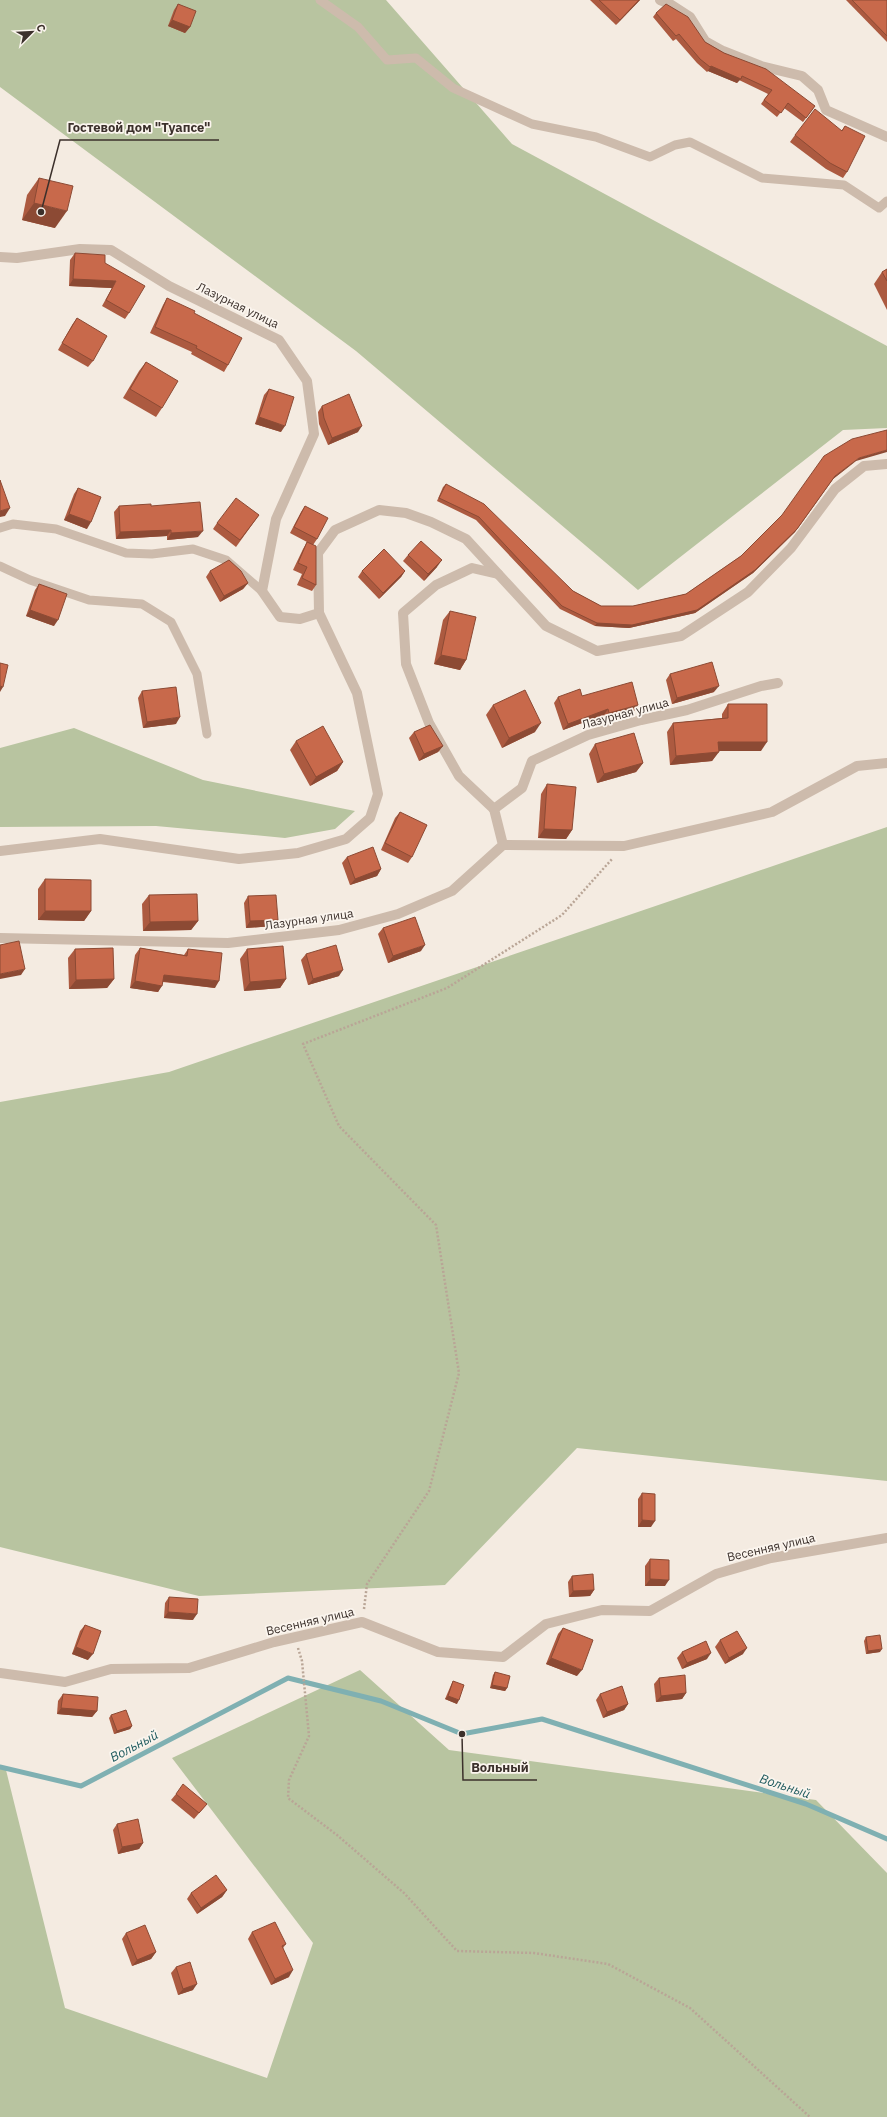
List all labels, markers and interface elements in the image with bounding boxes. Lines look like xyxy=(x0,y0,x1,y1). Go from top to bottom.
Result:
north arrow xyxy=(12,12,52,52)
text: С xyxy=(33,22,49,34)
callout: Гостевой дом "Туапсе" xyxy=(60,115,219,140)
text: Гостевой дом "Туапсе" xyxy=(67,119,211,136)
street label: Лазурная улица xyxy=(195,279,282,332)
street label: Лазурная улица xyxy=(580,694,671,732)
street label: Лазурная улица xyxy=(264,905,355,933)
street label: Весенняя улица xyxy=(725,1529,817,1564)
street label: Весенняя улица xyxy=(264,1603,356,1638)
water label: Вольный xyxy=(107,1726,161,1766)
callout: Вольный xyxy=(463,1755,537,1780)
text: Вольный xyxy=(471,1759,529,1776)
water label: Вольный xyxy=(757,1770,813,1802)

